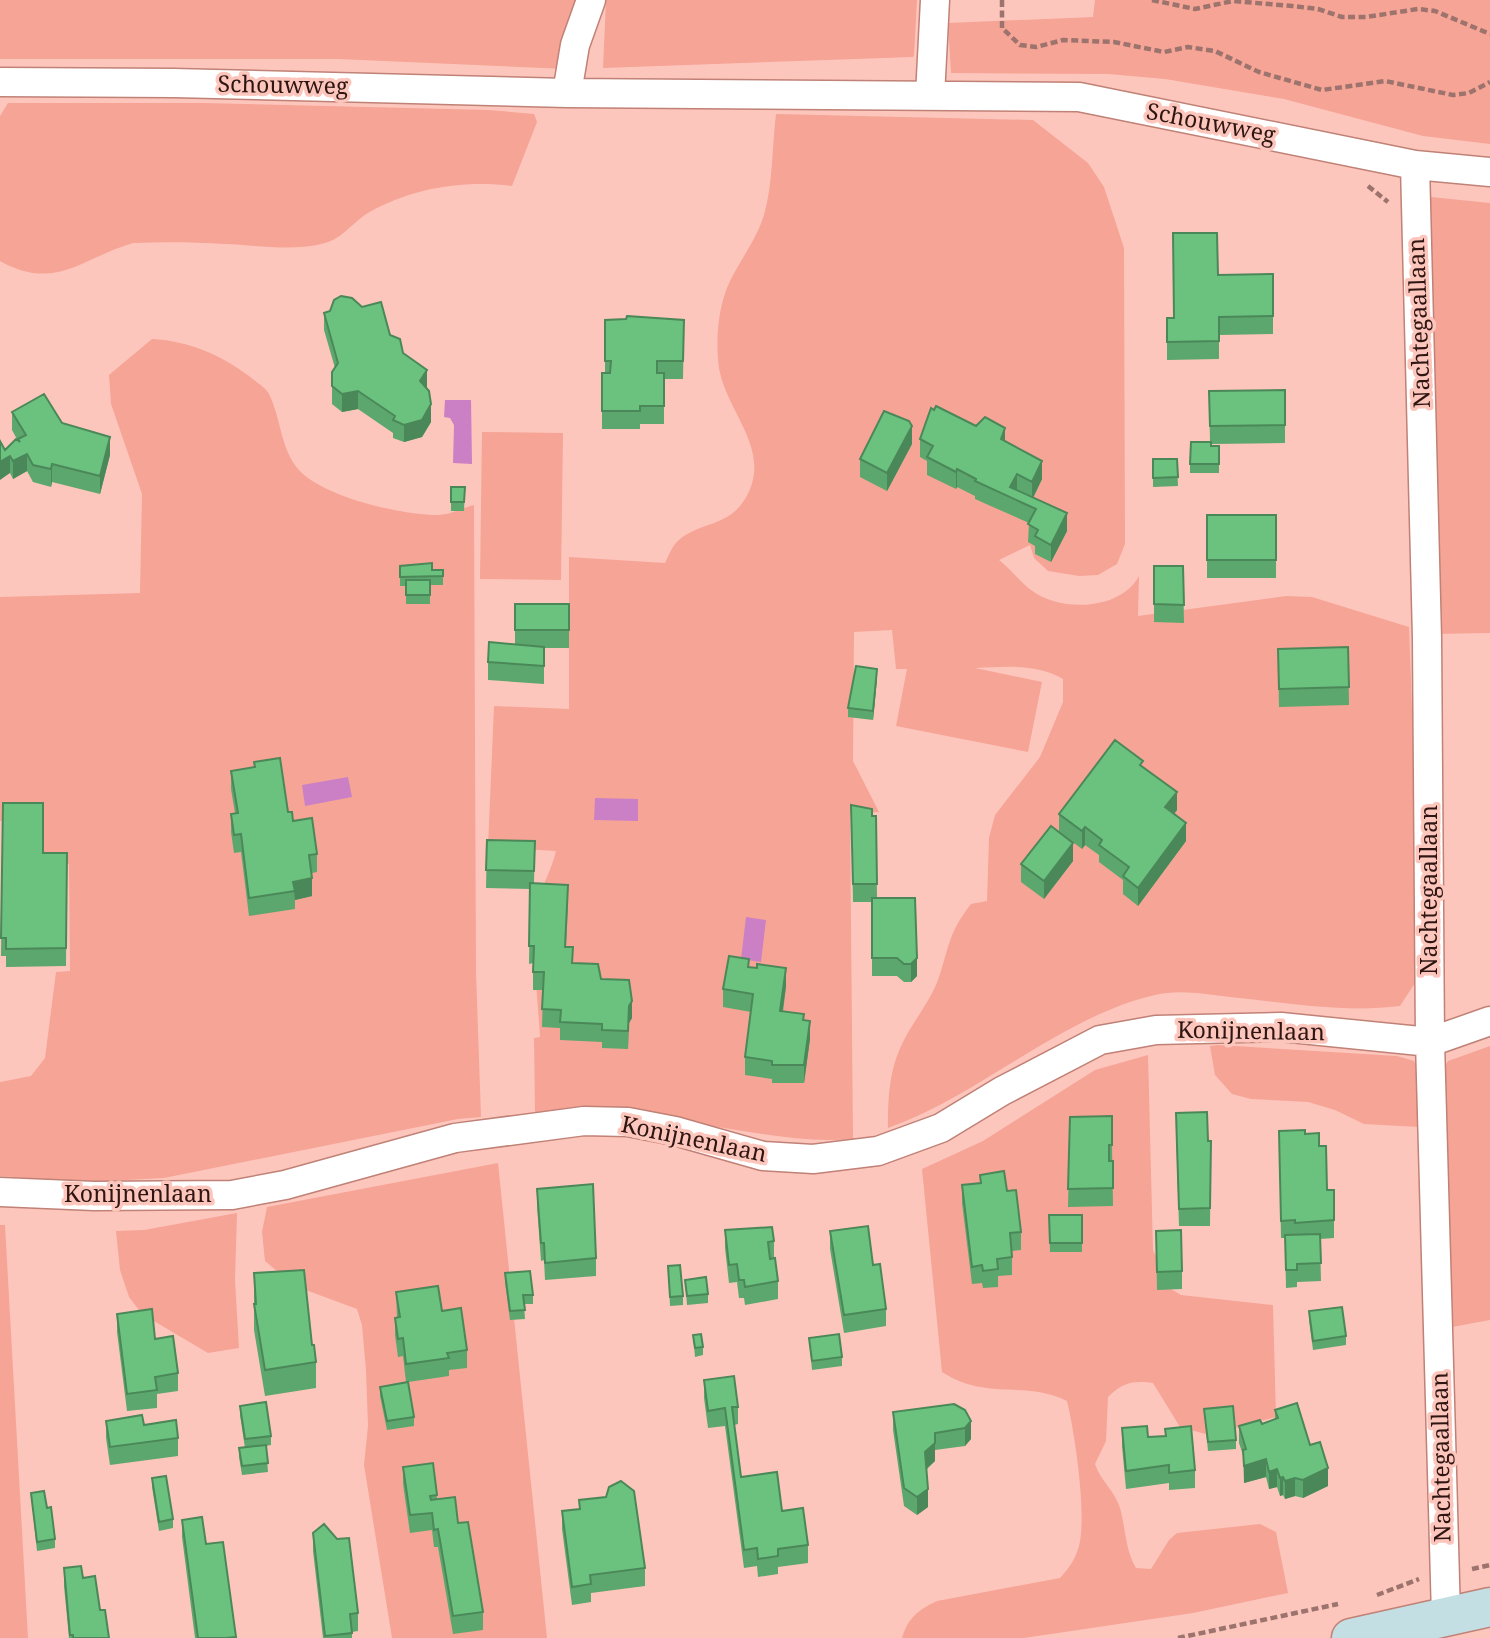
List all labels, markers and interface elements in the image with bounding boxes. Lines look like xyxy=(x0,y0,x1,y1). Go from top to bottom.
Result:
street label: Schouwweg xyxy=(217,67,349,101)
street label: Schouwweg xyxy=(1144,94,1279,150)
street label: Nachtegaallaan xyxy=(1399,237,1437,409)
street label: Nachtegaallaan xyxy=(1412,805,1444,975)
street label: Konijnenlaan xyxy=(1177,1013,1325,1047)
street label: Konijnenlaan xyxy=(619,1107,770,1169)
street label: Konijnenlaan xyxy=(64,1177,212,1209)
street label: Nachtegaallaan xyxy=(1423,1372,1457,1542)

